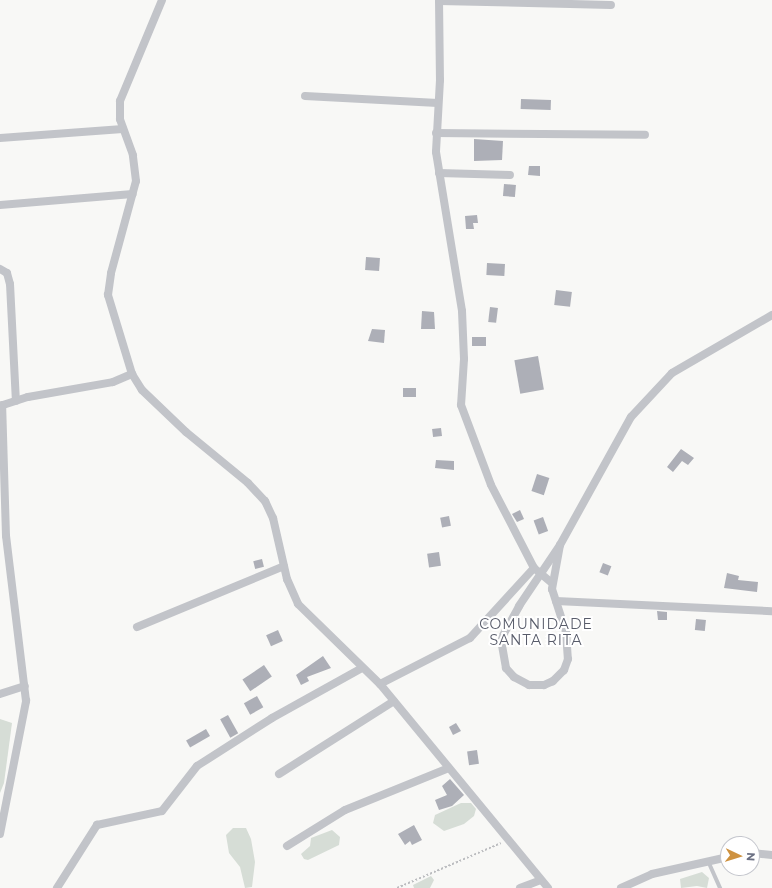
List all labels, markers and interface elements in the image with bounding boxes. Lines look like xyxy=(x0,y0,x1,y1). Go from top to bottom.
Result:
district label: COMUNIDADE SANTA RITA xyxy=(479,616,593,648)
north arrow xyxy=(720,836,760,876)
text: N xyxy=(744,852,758,862)

